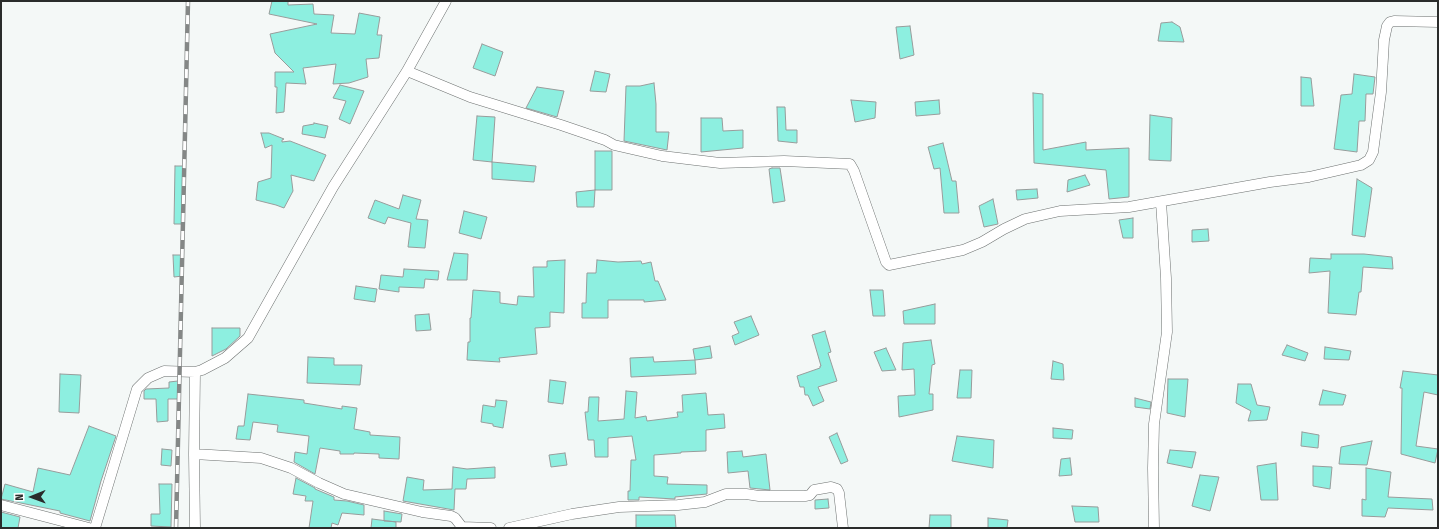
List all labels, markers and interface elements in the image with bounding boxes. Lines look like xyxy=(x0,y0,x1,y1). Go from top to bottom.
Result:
north arrow xyxy=(12,477,52,517)
text: N xyxy=(13,494,26,501)

